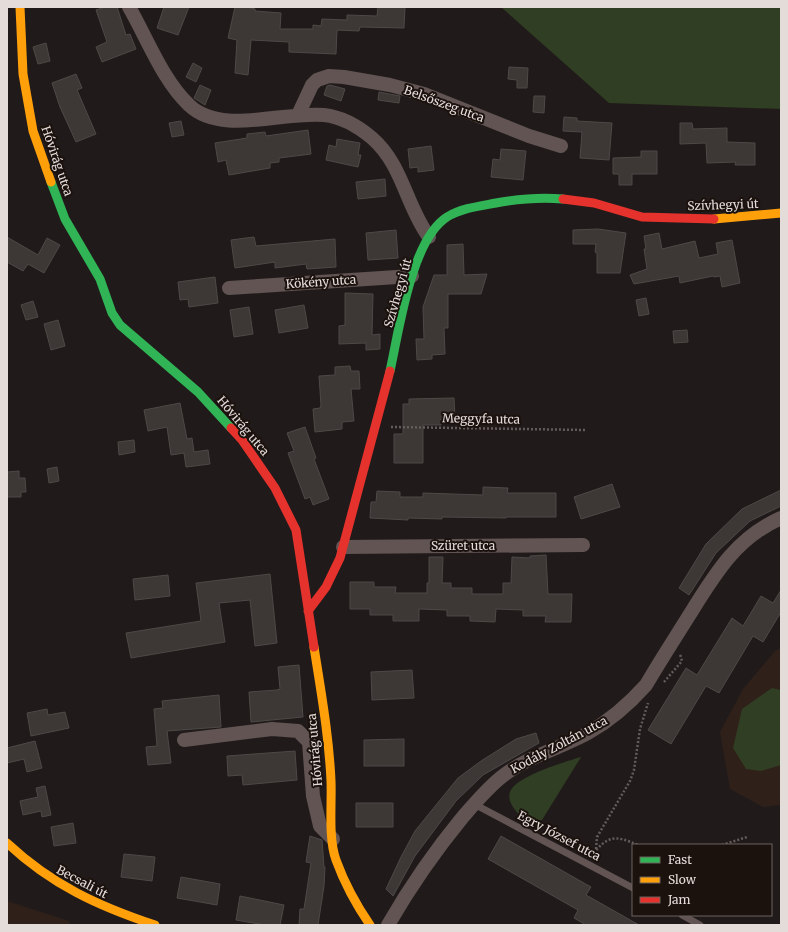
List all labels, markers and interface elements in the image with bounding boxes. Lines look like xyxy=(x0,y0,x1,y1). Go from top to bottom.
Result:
street label: Belsőszeg utca xyxy=(402,82,487,125)
street label: Hóvirág utca xyxy=(38,124,77,198)
street label: Szívhegyi út xyxy=(687,196,759,213)
street label: Szívhegyi út xyxy=(380,256,415,329)
street label: Kökény utca xyxy=(285,272,357,291)
street label: Hóvirág utca xyxy=(214,393,273,459)
street label: Meggyfa utca xyxy=(442,410,521,427)
street label: Szüret utca xyxy=(431,538,496,553)
street label: Hóvirág utca xyxy=(304,712,325,787)
street label: Kodály Zoltán utca xyxy=(508,712,610,776)
street label: Egry József utca xyxy=(515,807,604,864)
legend xyxy=(632,844,772,916)
text: Fast xyxy=(668,852,692,867)
street label: Becsali út xyxy=(54,862,111,901)
text: Slow xyxy=(668,872,697,887)
text: Jam xyxy=(667,892,691,907)

